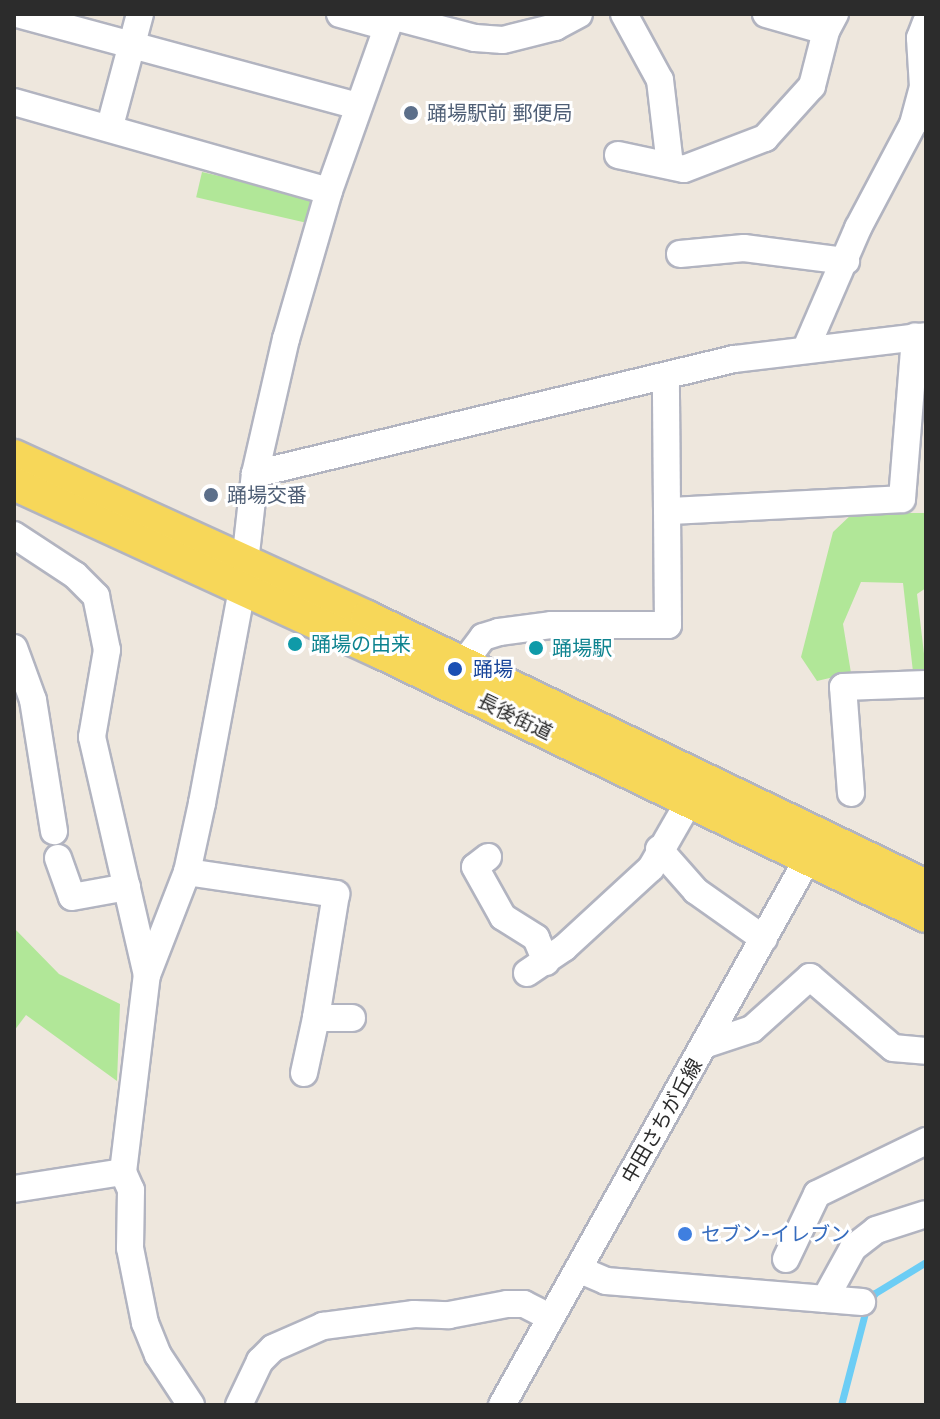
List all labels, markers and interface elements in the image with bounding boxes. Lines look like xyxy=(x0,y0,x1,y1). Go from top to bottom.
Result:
place label: 踊場駅前 郵便局 xyxy=(427,101,573,125)
marker: 踊場駅前 郵便局 xyxy=(402,104,420,122)
place label: 踊場交番 xyxy=(227,483,307,507)
marker: 踊場交番 xyxy=(202,486,220,504)
place label: 踊場の由来 xyxy=(311,632,411,656)
marker: 踊場の由来 xyxy=(286,635,304,653)
place label: 踊場駅 xyxy=(552,636,612,660)
marker: 踊場駅 xyxy=(527,639,545,657)
place label: 踊場 xyxy=(473,657,513,681)
marker: 踊場 xyxy=(444,658,466,680)
street label: 長後街道 xyxy=(474,689,556,745)
street label: 中田さちが丘線 xyxy=(617,1054,707,1188)
place label: セブン-イレブン xyxy=(701,1222,850,1246)
marker: セブン-イレブン xyxy=(676,1225,694,1243)

